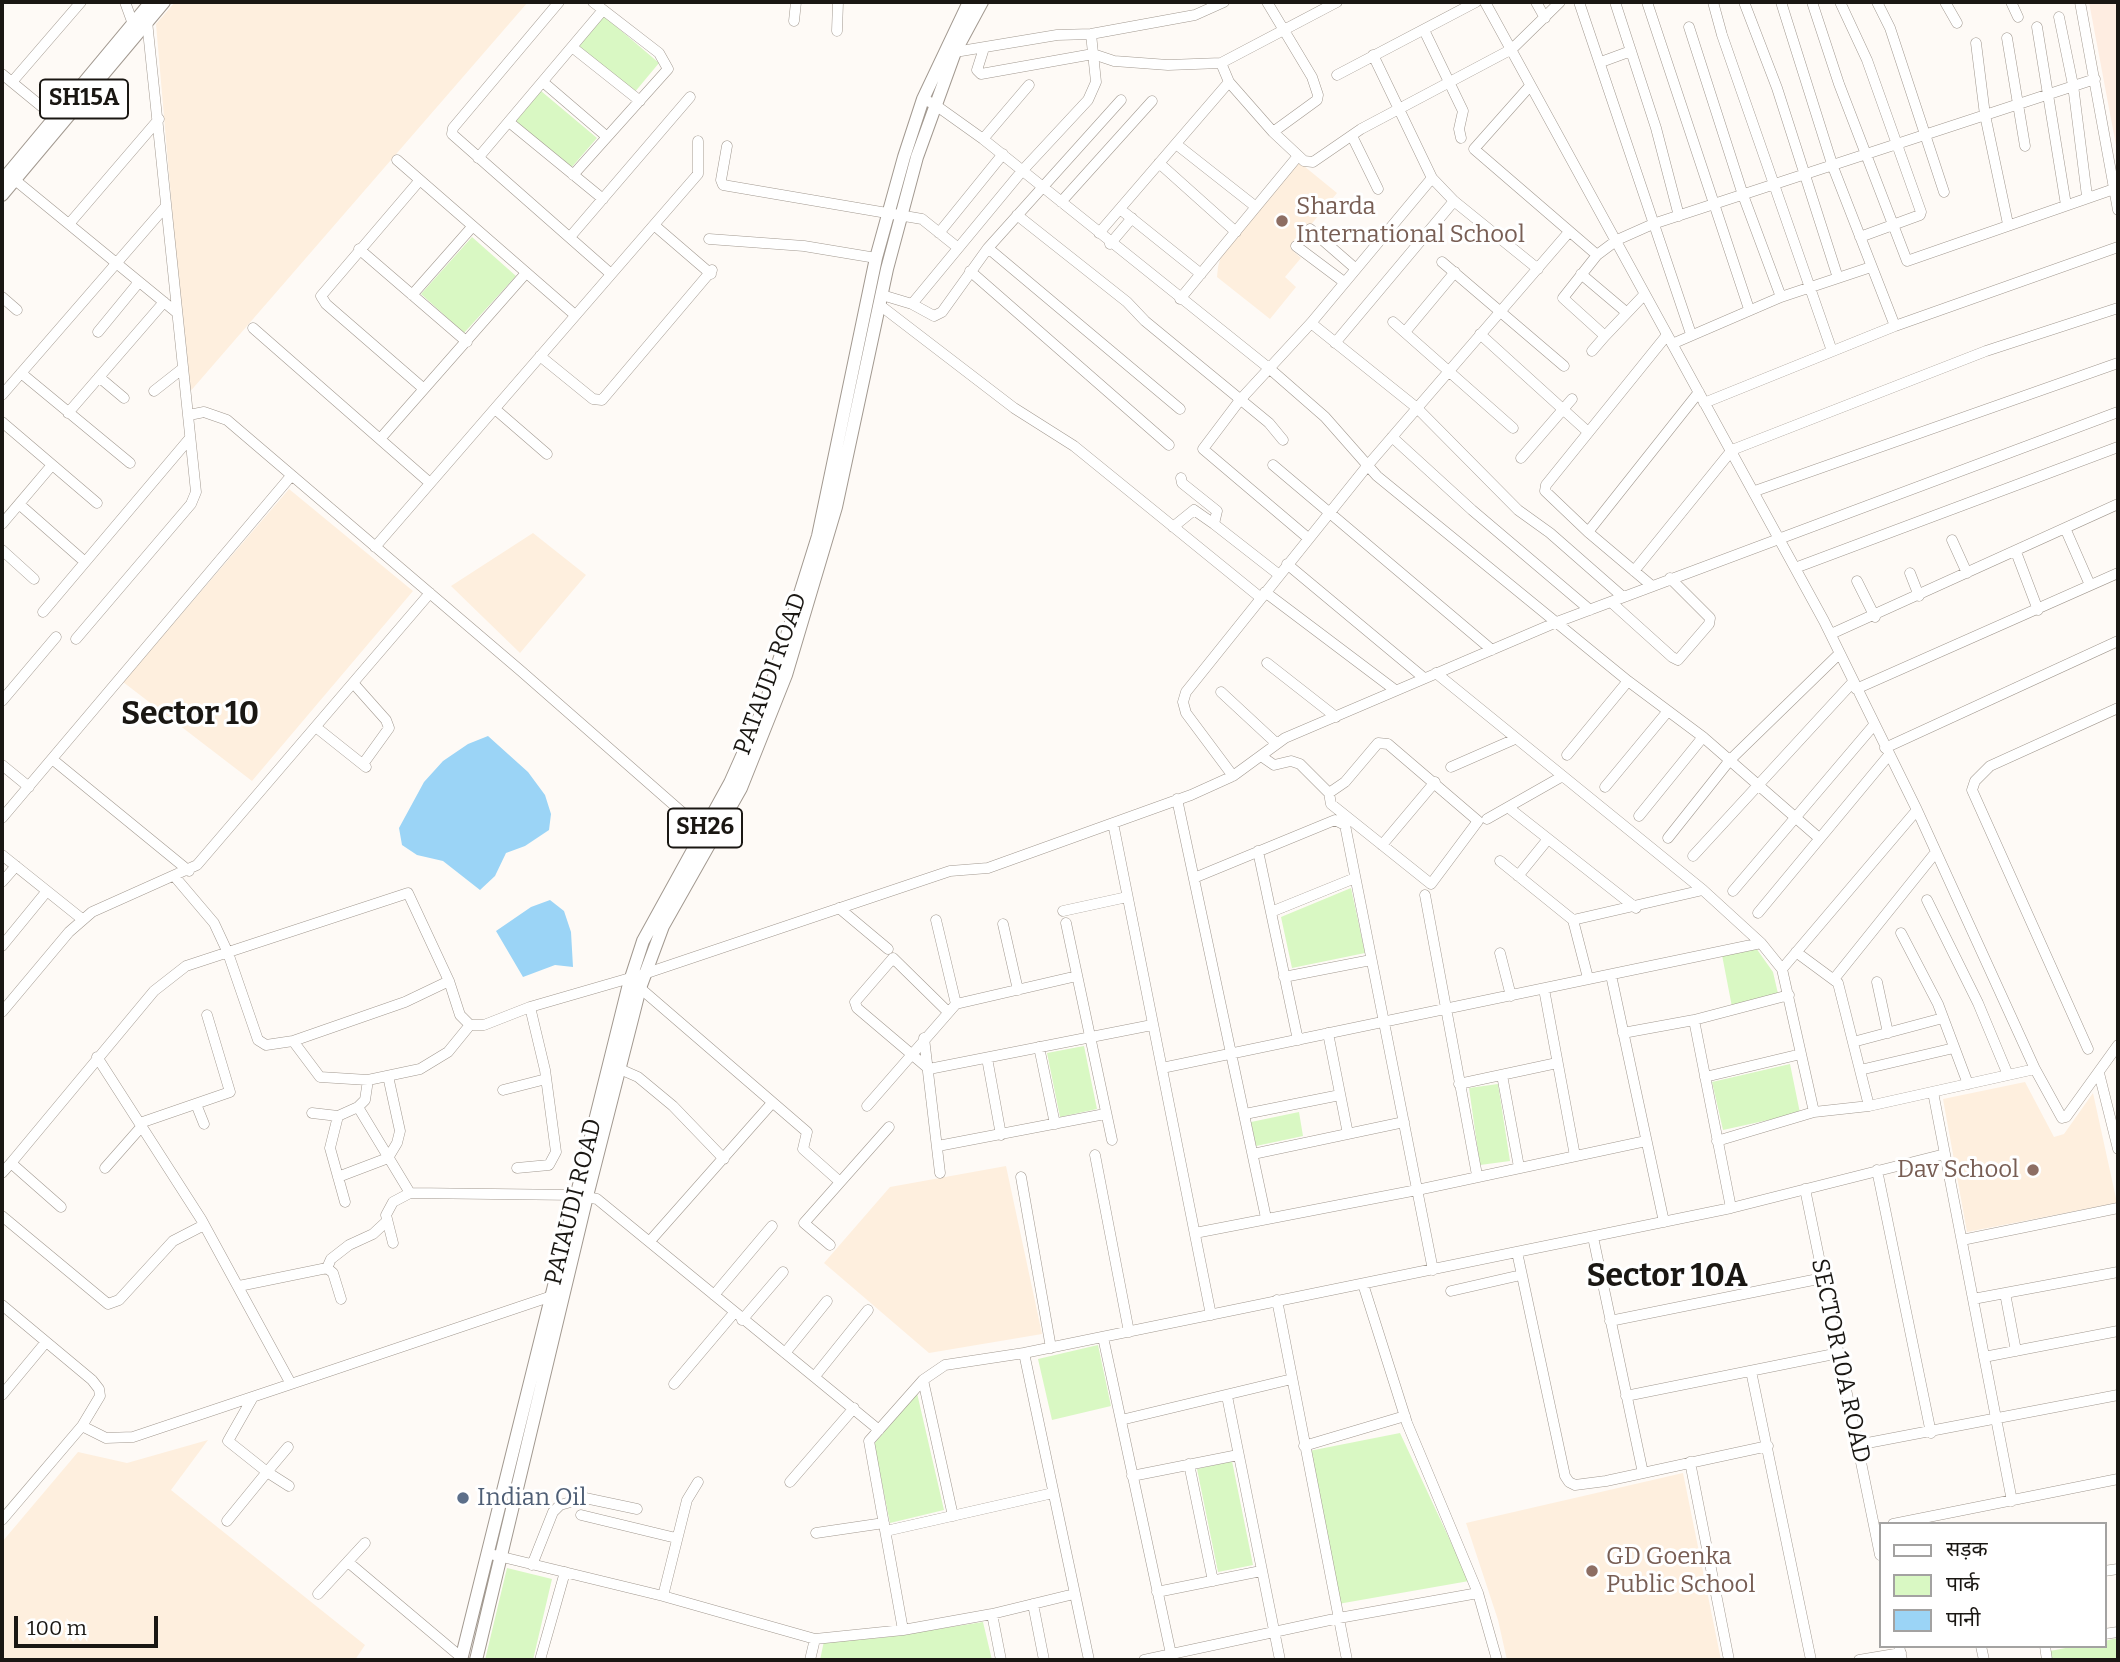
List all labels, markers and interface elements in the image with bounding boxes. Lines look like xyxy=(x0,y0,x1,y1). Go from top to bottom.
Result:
road number: SH15A xyxy=(40,80,128,118)
place label: Sharda International School xyxy=(1296,193,1525,249)
marker: Sharda International School xyxy=(1274,213,1290,229)
street label: PATAUDI ROAD xyxy=(728,589,814,759)
district label: Sector 10 xyxy=(121,696,259,734)
road number: SH26 xyxy=(668,808,742,848)
street label: PATAUDI ROAD xyxy=(539,1116,609,1288)
place label: Dav School xyxy=(1897,1156,2019,1184)
marker: Dav School xyxy=(2025,1162,2041,1178)
street label: SECTOR 10A ROAD xyxy=(1804,1256,1876,1466)
district label: Sector 10A xyxy=(1586,1258,1748,1296)
place label: Indian Oil xyxy=(477,1484,586,1512)
marker: Indian Oil xyxy=(455,1490,471,1506)
legend xyxy=(1878,1522,2106,1648)
text: सड़क xyxy=(1946,1536,1988,1562)
place label: GD Goenka Public School xyxy=(1606,1543,1755,1599)
marker: GD Goenka Public School xyxy=(1584,1563,1600,1579)
text: पार्क xyxy=(1946,1571,1980,1597)
scale bar xyxy=(18,1602,161,1646)
text: पानी xyxy=(1946,1606,1980,1632)
text: 100 m xyxy=(27,1615,87,1641)

